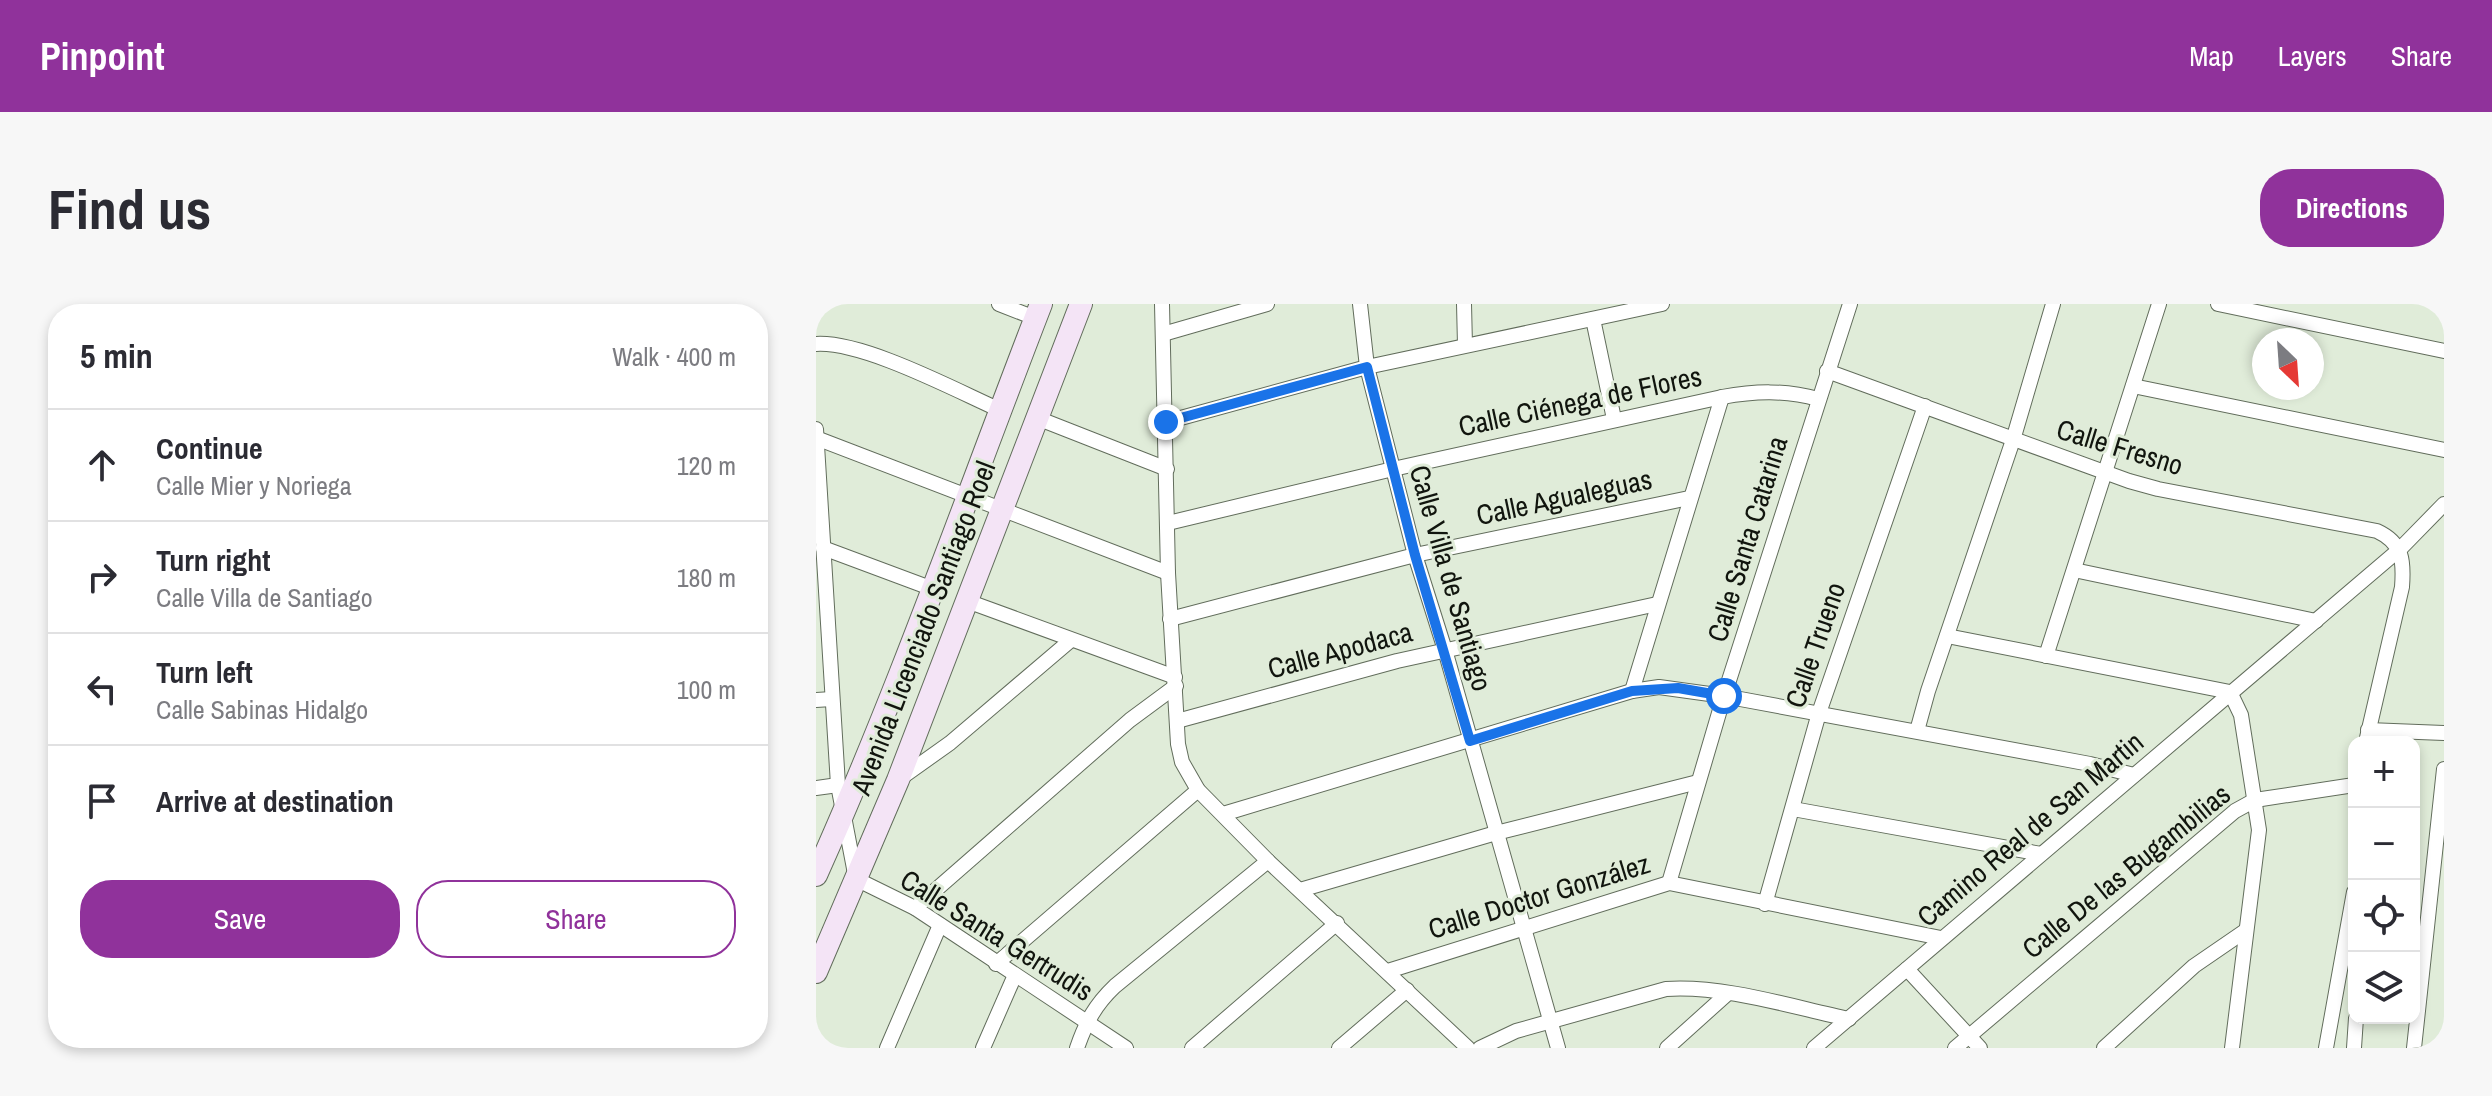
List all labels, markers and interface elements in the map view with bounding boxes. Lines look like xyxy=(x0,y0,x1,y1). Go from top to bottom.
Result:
text: Pinpoint xyxy=(40,31,165,82)
text: Map xyxy=(2189,37,2234,75)
text: Layers xyxy=(2278,37,2347,75)
text: Share xyxy=(2391,37,2452,75)
button: Directions xyxy=(2260,169,2444,247)
text: Find us xyxy=(48,171,211,246)
north arrow xyxy=(2252,328,2324,400)
text: 5 min xyxy=(80,333,153,379)
text: Walk · 400 m xyxy=(612,339,736,374)
street label: Calle Ciénega de Flores xyxy=(1455,357,1705,445)
route end xyxy=(1148,404,1184,440)
street label: Calle Fresno xyxy=(2052,410,2188,484)
text: Continue xyxy=(156,428,263,468)
street label: Calle Santa Catarina xyxy=(1698,431,1796,646)
icon: ahead xyxy=(80,443,124,487)
text: 120 m xyxy=(677,448,736,483)
street label: Avenida Licenciado Santiago Roel xyxy=(841,456,1004,801)
street label: Calle Agualeguas xyxy=(1473,460,1655,534)
street label: Calle Villa de Santiago xyxy=(1401,461,1501,695)
text: Calle Mier y Noriega xyxy=(156,468,352,503)
text: Turn right xyxy=(156,540,270,580)
icon: right xyxy=(80,555,124,599)
text: 180 m xyxy=(677,560,736,595)
street label: Calle Trueno xyxy=(1776,577,1854,713)
text: Calle Villa de Santiago xyxy=(156,580,373,615)
street label: Calle Apodaca xyxy=(1264,612,1417,688)
text: Turn left xyxy=(156,652,253,692)
icon: left xyxy=(80,667,124,711)
text: 100 m xyxy=(677,672,736,707)
route start xyxy=(1706,678,1742,714)
text: Calle Sabinas Hidalgo xyxy=(156,692,368,727)
street label: Camino Real de San Martin xyxy=(1909,723,2151,935)
map controls xyxy=(2348,736,2420,1024)
button: + xyxy=(2348,736,2420,808)
street label: Calle De las Bugambilias xyxy=(2014,775,2238,967)
icon: arrive xyxy=(80,779,124,823)
text: Arrive at destination xyxy=(156,781,394,821)
button: − xyxy=(2348,808,2420,880)
street label: Calle Doctor González xyxy=(1424,844,1654,948)
street label: Calle Santa Gertrudis xyxy=(893,860,1101,1010)
button: Save xyxy=(80,880,400,958)
button: Share xyxy=(416,880,736,958)
button: locate xyxy=(2348,880,2420,952)
button: layers xyxy=(2348,952,2420,1024)

